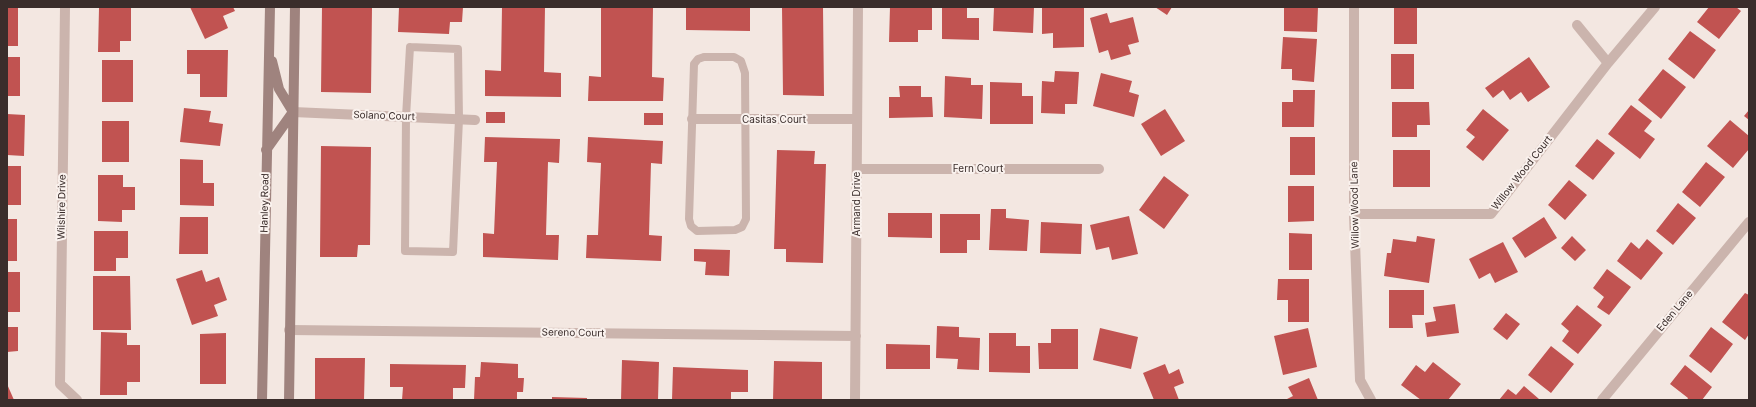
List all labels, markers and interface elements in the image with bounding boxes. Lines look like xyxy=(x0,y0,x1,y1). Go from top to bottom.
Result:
street label: Solano Court xyxy=(353,109,415,123)
street label: Casitas Court xyxy=(742,114,806,126)
street label: Willow Wood Court xyxy=(1489,134,1555,212)
street label: Willow Wood Lane xyxy=(1348,161,1362,249)
street label: Fern Court xyxy=(953,163,1003,175)
street label: Armand Drive xyxy=(851,172,863,236)
street label: Hanley Road xyxy=(258,173,272,233)
street label: Wilshire Drive xyxy=(55,174,69,240)
street label: Eden Lane xyxy=(1654,288,1696,334)
street label: Sereno Court xyxy=(542,326,604,340)

